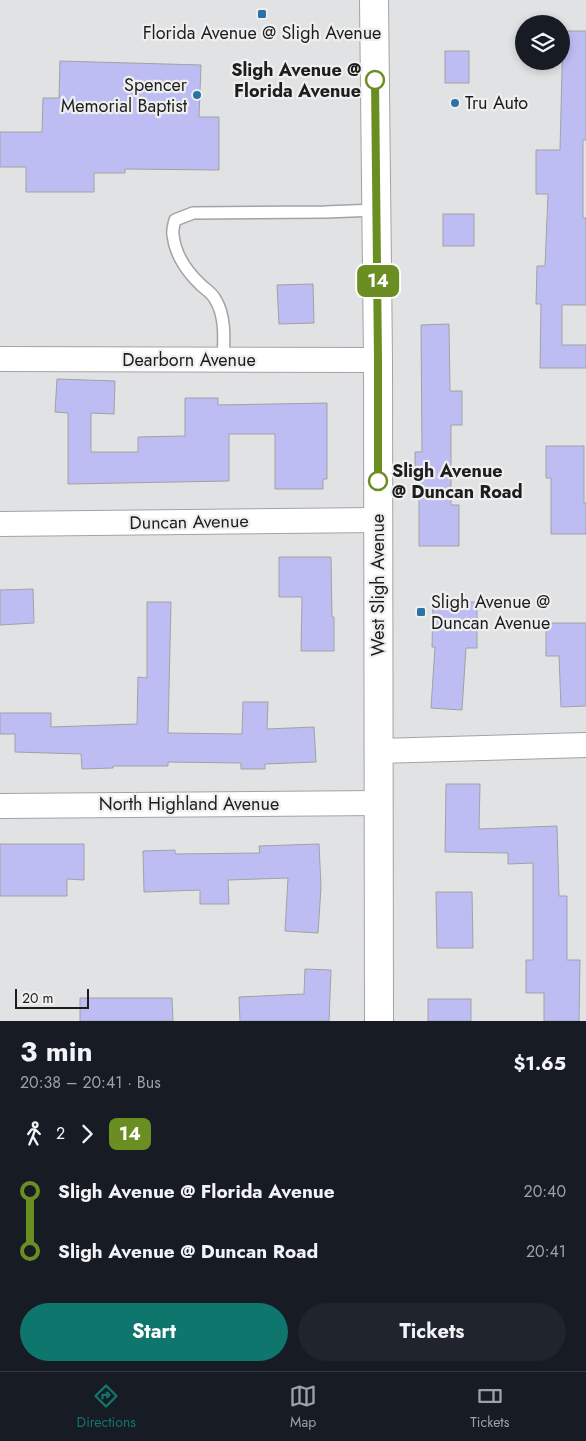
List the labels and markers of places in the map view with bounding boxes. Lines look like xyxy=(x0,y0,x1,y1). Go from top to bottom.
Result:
marker: Florida Avenue @ Sligh Avenue xyxy=(256,8,268,20)
place label: Florida Avenue @ Sligh Avenue xyxy=(143,20,381,46)
place label: Sligh Avenue @ Florida Avenue xyxy=(231,57,361,104)
marker: Sligh Avenue @ Florida Avenue xyxy=(365,70,385,90)
place label: Spencer Memorial Baptist xyxy=(61,72,188,119)
marker: Spencer Memorial Baptist xyxy=(191,89,203,101)
place label: Tru Auto xyxy=(465,90,528,116)
marker: Tru Auto xyxy=(449,97,461,109)
place label: Sligh Avenue @ Duncan Road xyxy=(392,458,523,505)
marker: Sligh Avenue @ Duncan Road xyxy=(368,471,388,491)
place label: Sligh Avenue @ Duncan Avenue xyxy=(431,589,550,636)
marker: Sligh Avenue @ Duncan Avenue xyxy=(415,606,427,618)

